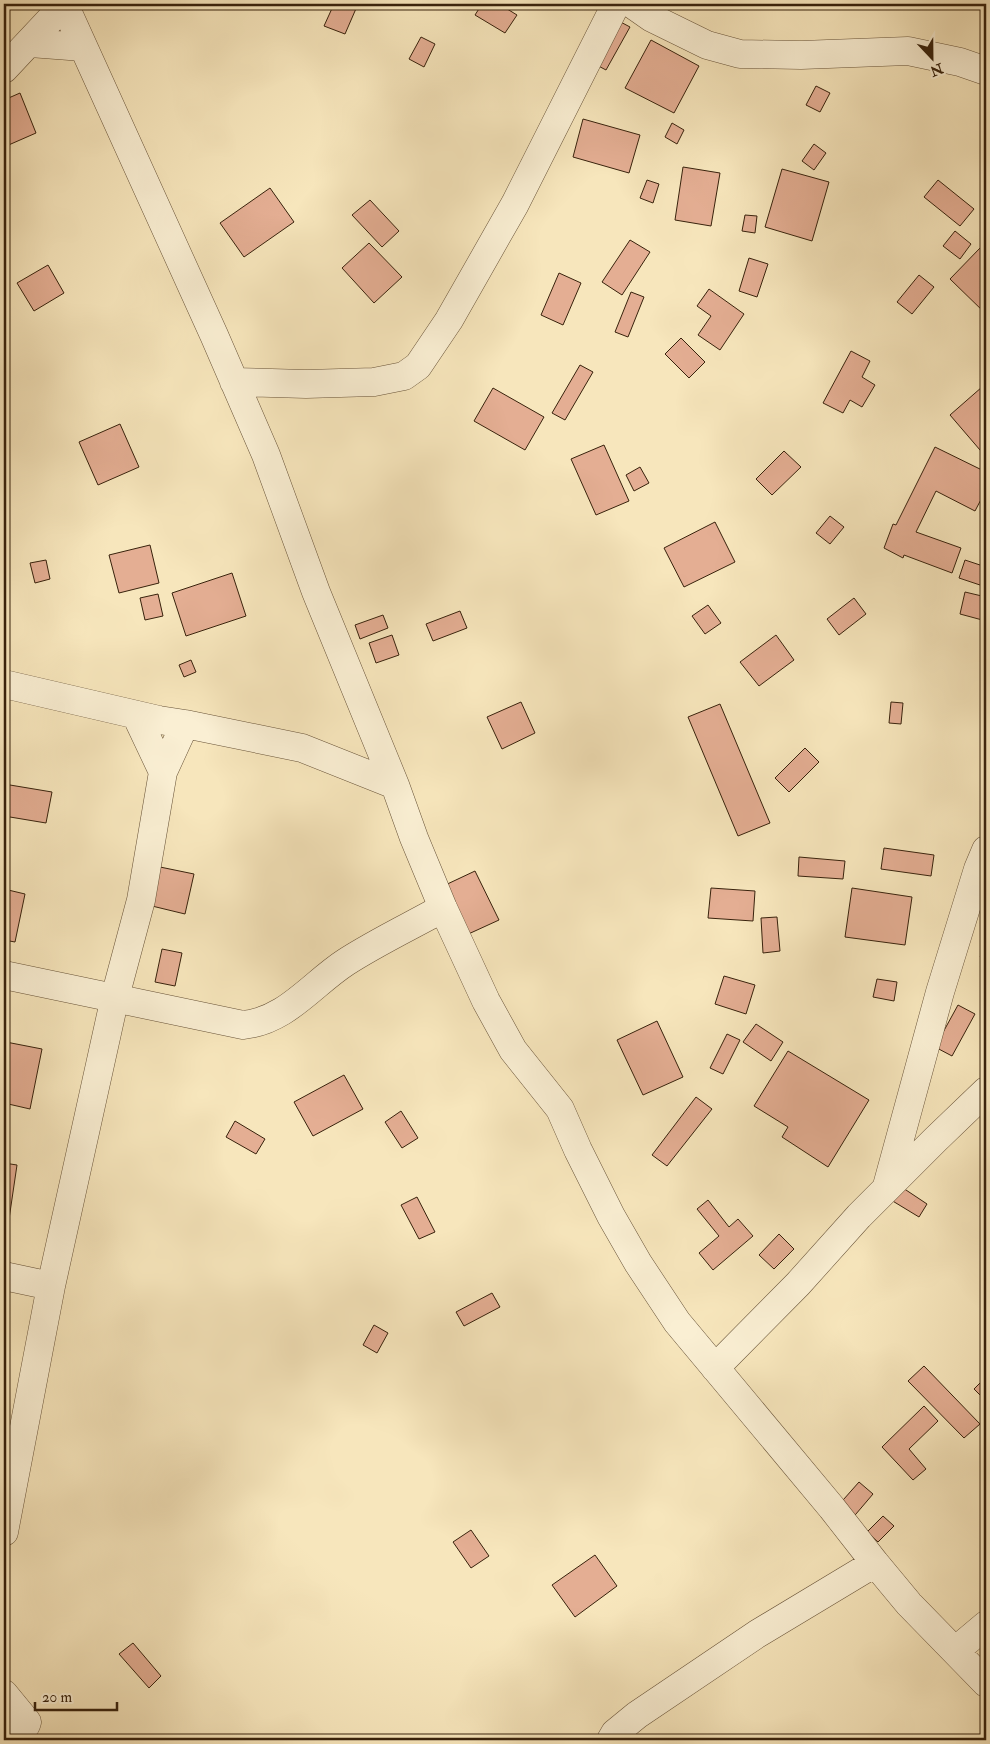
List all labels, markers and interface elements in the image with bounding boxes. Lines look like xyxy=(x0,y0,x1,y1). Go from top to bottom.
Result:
north arrow xyxy=(908,32,958,82)
text: N xyxy=(927,59,947,80)
scale bar xyxy=(35,1679,118,1711)
text: 20 m xyxy=(42,1688,72,1707)

